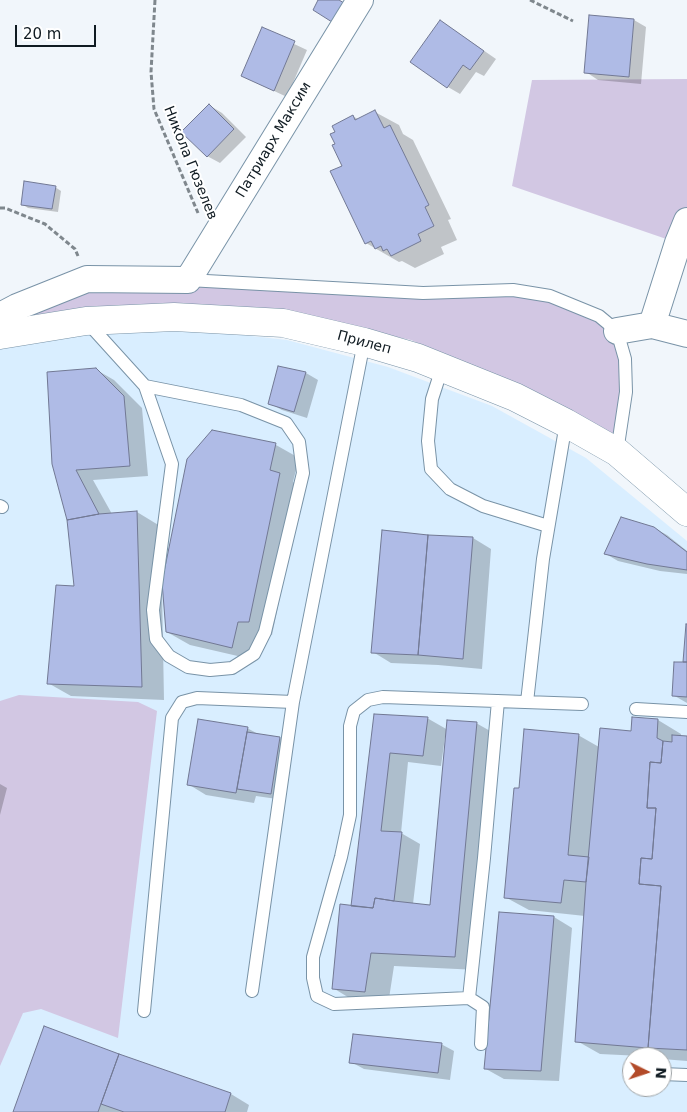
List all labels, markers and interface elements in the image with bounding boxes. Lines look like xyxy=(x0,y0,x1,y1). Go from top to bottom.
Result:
scale bar xyxy=(18,15,99,47)
text: 20 m xyxy=(23,25,61,43)
street label: Патриарх Максим xyxy=(233,79,315,201)
street label: Никола Гюзелев xyxy=(160,104,220,222)
street label: Прилеп xyxy=(335,328,393,358)
north arrow xyxy=(622,1047,672,1097)
text: N xyxy=(653,1067,669,1079)

